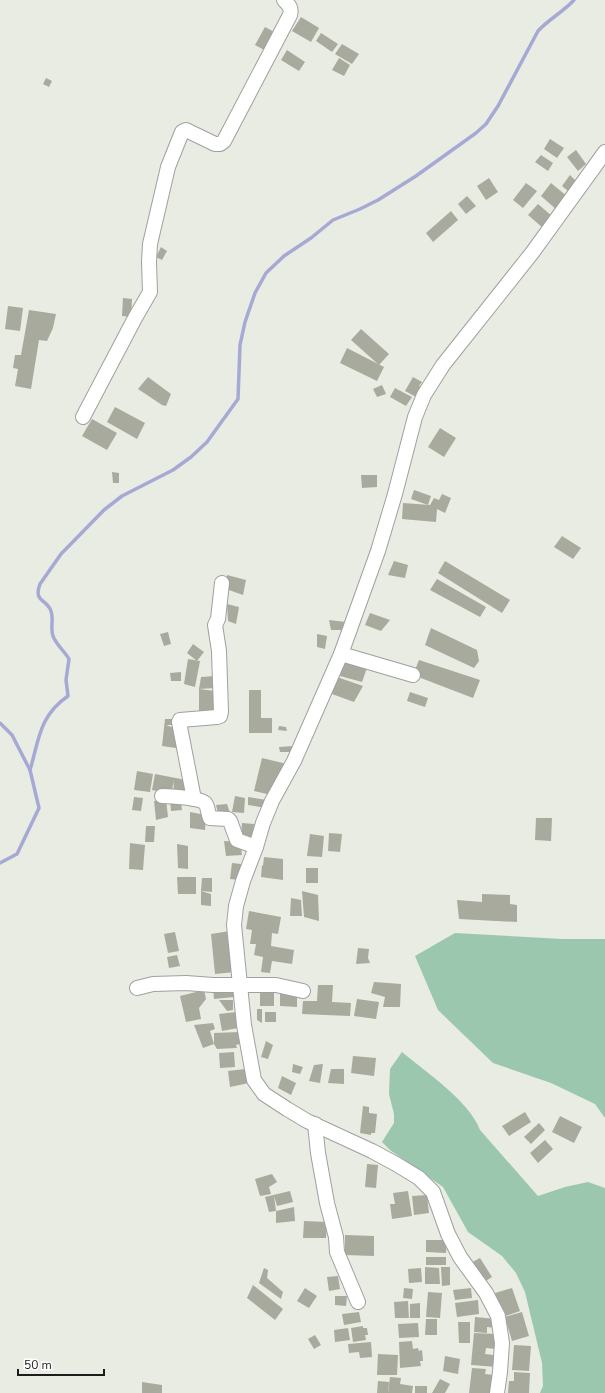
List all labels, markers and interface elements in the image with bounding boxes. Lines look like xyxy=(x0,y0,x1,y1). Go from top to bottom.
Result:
scale bar xyxy=(18,1351,104,1377)
text: 50 m xyxy=(24,1357,52,1373)

